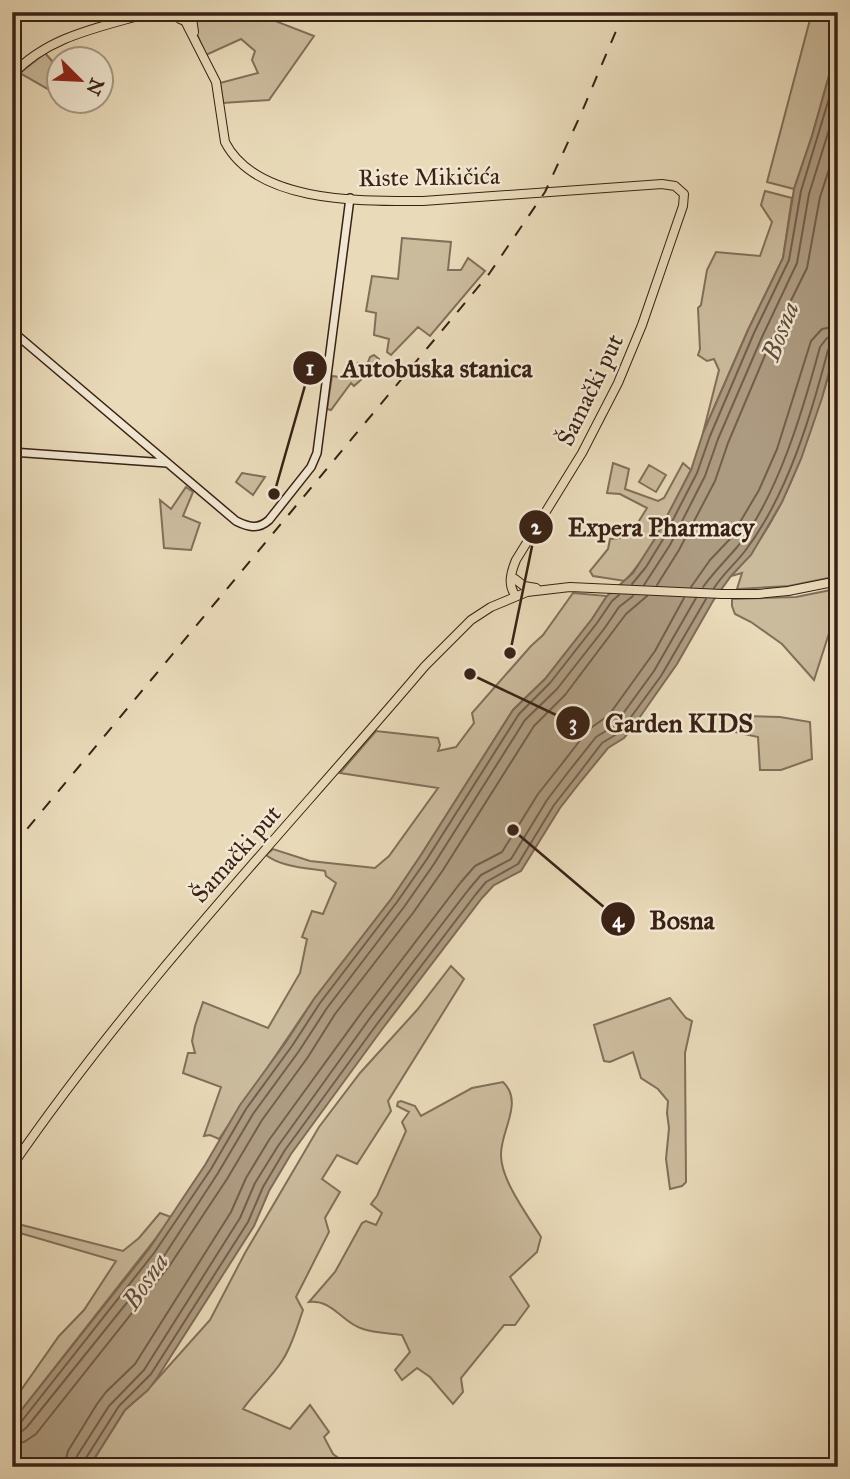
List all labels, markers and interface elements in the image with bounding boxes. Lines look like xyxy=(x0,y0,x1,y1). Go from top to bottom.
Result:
north arrow xyxy=(46,46,116,116)
text: N xyxy=(81,75,109,99)
street label: Riste Mikičića xyxy=(358,161,501,193)
water label: Bosna xyxy=(754,297,806,366)
street label: Šamački put xyxy=(550,329,630,451)
callout: Autobuska stanica xyxy=(293,344,547,391)
text: Autobuska stanica xyxy=(340,352,533,384)
text: 1 xyxy=(306,355,314,381)
callout: Expera Pharmacy xyxy=(519,503,768,550)
text: Expera Pharmacy xyxy=(568,511,756,543)
text: 2 xyxy=(531,514,542,540)
callout: Garden KIDS xyxy=(556,700,767,747)
text: Garden KIDS xyxy=(605,707,753,739)
text: 3 xyxy=(569,710,577,736)
street label: Šamački put xyxy=(185,799,288,909)
callout: Bosna xyxy=(600,896,728,943)
text: Bosna xyxy=(649,904,716,936)
text: 4 xyxy=(612,907,625,933)
water label: Bosna xyxy=(114,1247,175,1316)

